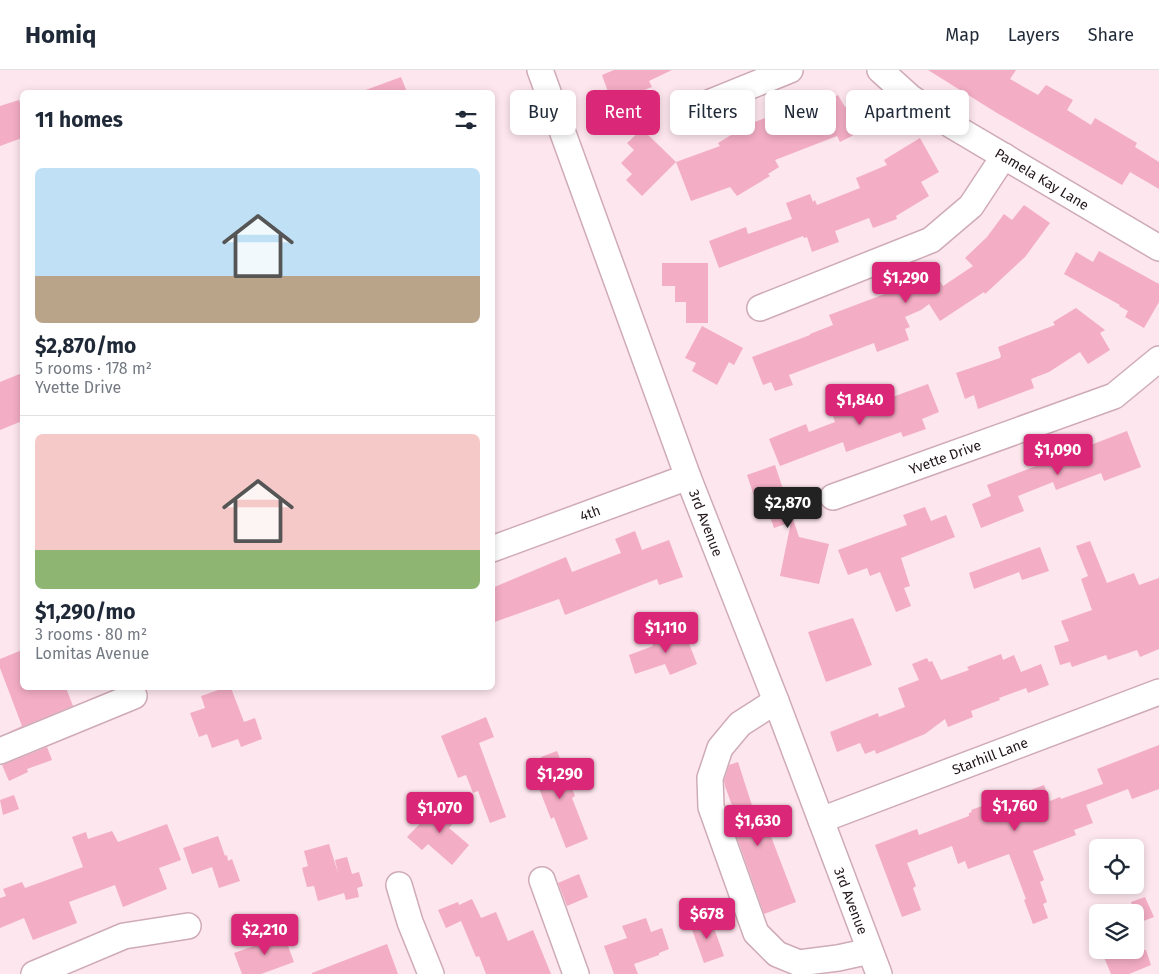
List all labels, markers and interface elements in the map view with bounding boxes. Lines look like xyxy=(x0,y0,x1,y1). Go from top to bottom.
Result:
text: Homiq xyxy=(25,21,96,49)
text: Map xyxy=(945,24,980,46)
text: Layers xyxy=(1008,24,1060,46)
text: Share xyxy=(1088,24,1134,46)
chip: Buy xyxy=(510,90,576,135)
chip: Rent xyxy=(586,90,660,135)
chip: Filters xyxy=(670,90,755,135)
chip: New xyxy=(765,90,836,135)
chip: Apartment xyxy=(846,90,969,135)
icon: filters xyxy=(452,106,480,134)
text: 11 homes xyxy=(35,107,123,133)
street label: Pamela Kay Lane xyxy=(992,145,1092,214)
icon: home xyxy=(213,201,303,291)
pin: $1,290 xyxy=(865,262,947,304)
text: $1,290 xyxy=(883,268,929,287)
text: $2,870/mo xyxy=(35,333,136,359)
text: 5 rooms · 178 m² xyxy=(35,359,152,378)
text: Yvette Drive xyxy=(35,378,121,397)
pin: $1,840 xyxy=(819,384,901,426)
text: $1,840 xyxy=(836,390,884,409)
pin: $1,090 xyxy=(1017,434,1099,476)
street label: Yvette Drive xyxy=(907,437,984,478)
text: $1,090 xyxy=(1035,440,1081,459)
icon: home xyxy=(213,466,303,556)
pin: $2,870 xyxy=(747,486,829,529)
street label: 3rd Avenue xyxy=(685,487,726,559)
text: $2,870 xyxy=(765,493,811,512)
street label: 4th xyxy=(578,502,603,525)
text: $1,290/mo xyxy=(35,599,136,625)
pin: $1,110 xyxy=(625,612,707,654)
text: $1,110 xyxy=(645,618,687,637)
text: 3 rooms · 80 m² xyxy=(35,625,147,644)
text: Lomitas Avenue xyxy=(35,644,149,663)
street label: Starhill Lane xyxy=(950,734,1031,779)
pin: $1,290 xyxy=(519,758,601,800)
text: $1,290 xyxy=(537,764,583,783)
pin: $1,760 xyxy=(974,790,1056,832)
pin: $1,070 xyxy=(399,792,481,834)
text: $1,760 xyxy=(992,796,1038,815)
text: $1,070 xyxy=(418,798,462,817)
pin: $1,630 xyxy=(717,804,799,847)
text: $1,630 xyxy=(735,811,781,830)
map controls xyxy=(1089,839,1144,959)
button: locate xyxy=(1089,839,1144,894)
street label: 3rd Avenue xyxy=(830,865,871,937)
pin: $678 xyxy=(677,898,737,940)
text: $678 xyxy=(690,904,724,923)
button: layers xyxy=(1089,904,1144,959)
pin: $2,210 xyxy=(224,914,306,956)
text: $2,210 xyxy=(242,920,288,939)

